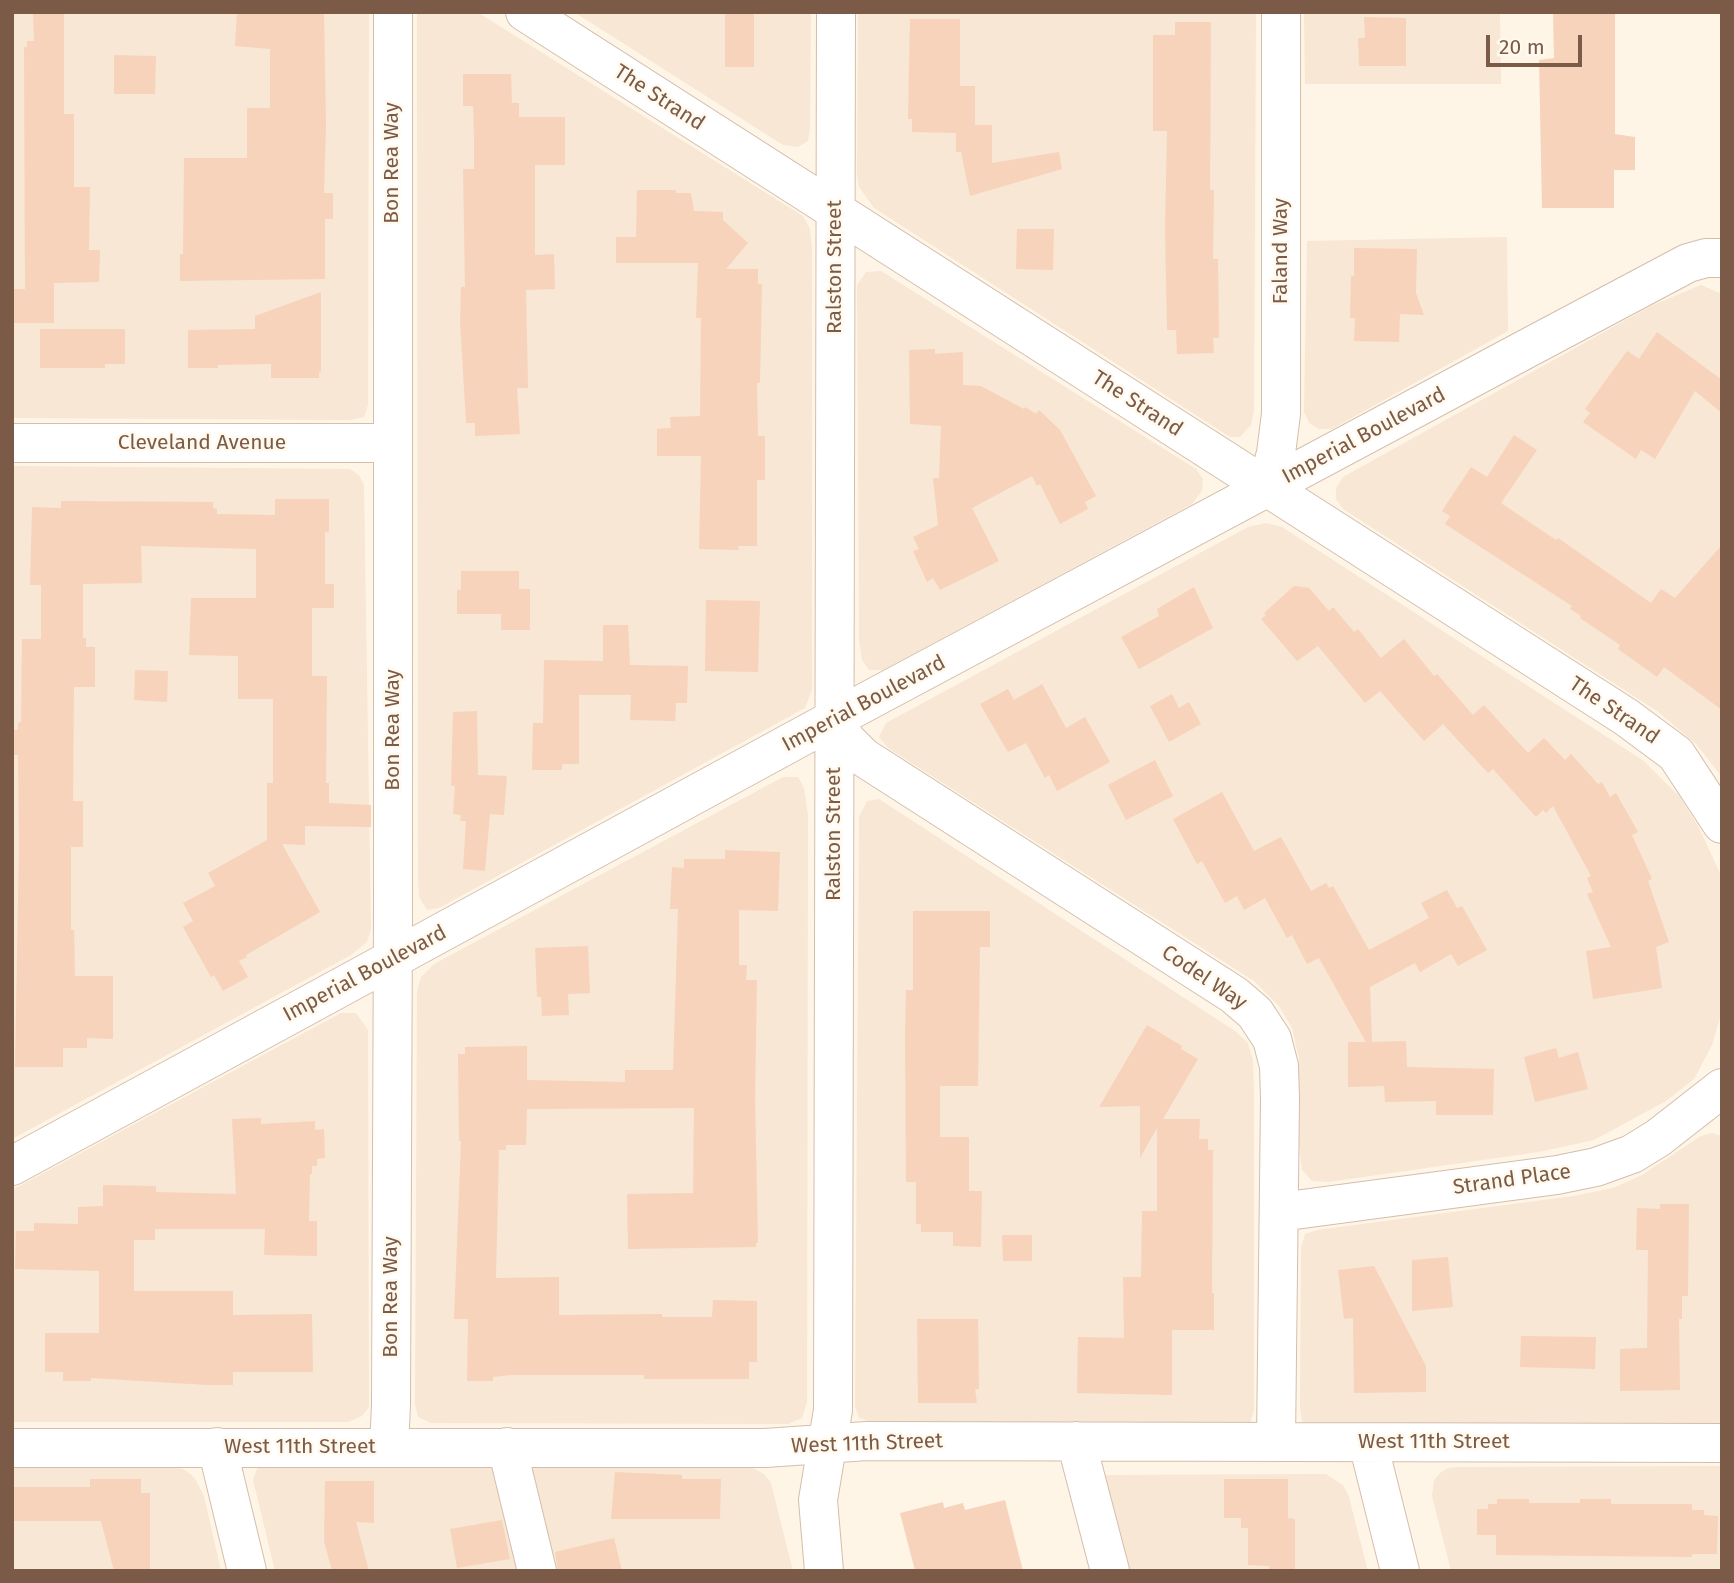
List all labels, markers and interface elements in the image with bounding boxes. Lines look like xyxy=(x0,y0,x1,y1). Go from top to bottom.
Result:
scale bar xyxy=(1489,21,1585,65)
text: 20 m xyxy=(1499,34,1545,60)
street label: The Strand xyxy=(609,59,709,137)
street label: Bon Rea Way xyxy=(379,102,405,224)
street label: Faland Way xyxy=(1268,198,1294,304)
street label: Ralston Street xyxy=(822,200,848,334)
street label: The Strand xyxy=(1087,365,1187,443)
street label: Imperial Boulevard xyxy=(1278,382,1450,490)
street label: Cleveland Avenue xyxy=(118,430,286,456)
street label: Imperial Boulevard xyxy=(778,650,950,758)
street label: Bon Rea Way xyxy=(380,669,406,791)
street label: The Strand xyxy=(1564,672,1664,750)
street label: Ralston Street xyxy=(821,767,847,901)
street label: Imperial Boulevard xyxy=(279,920,451,1028)
street label: Codel Way xyxy=(1157,940,1251,1016)
street label: Strand Place xyxy=(1451,1159,1573,1201)
street label: Bon Rea Way xyxy=(378,1236,404,1358)
street label: West 11th Street xyxy=(791,1429,943,1459)
street label: West 11th Street xyxy=(1358,1429,1510,1455)
street label: West 11th Street xyxy=(224,1434,376,1460)

